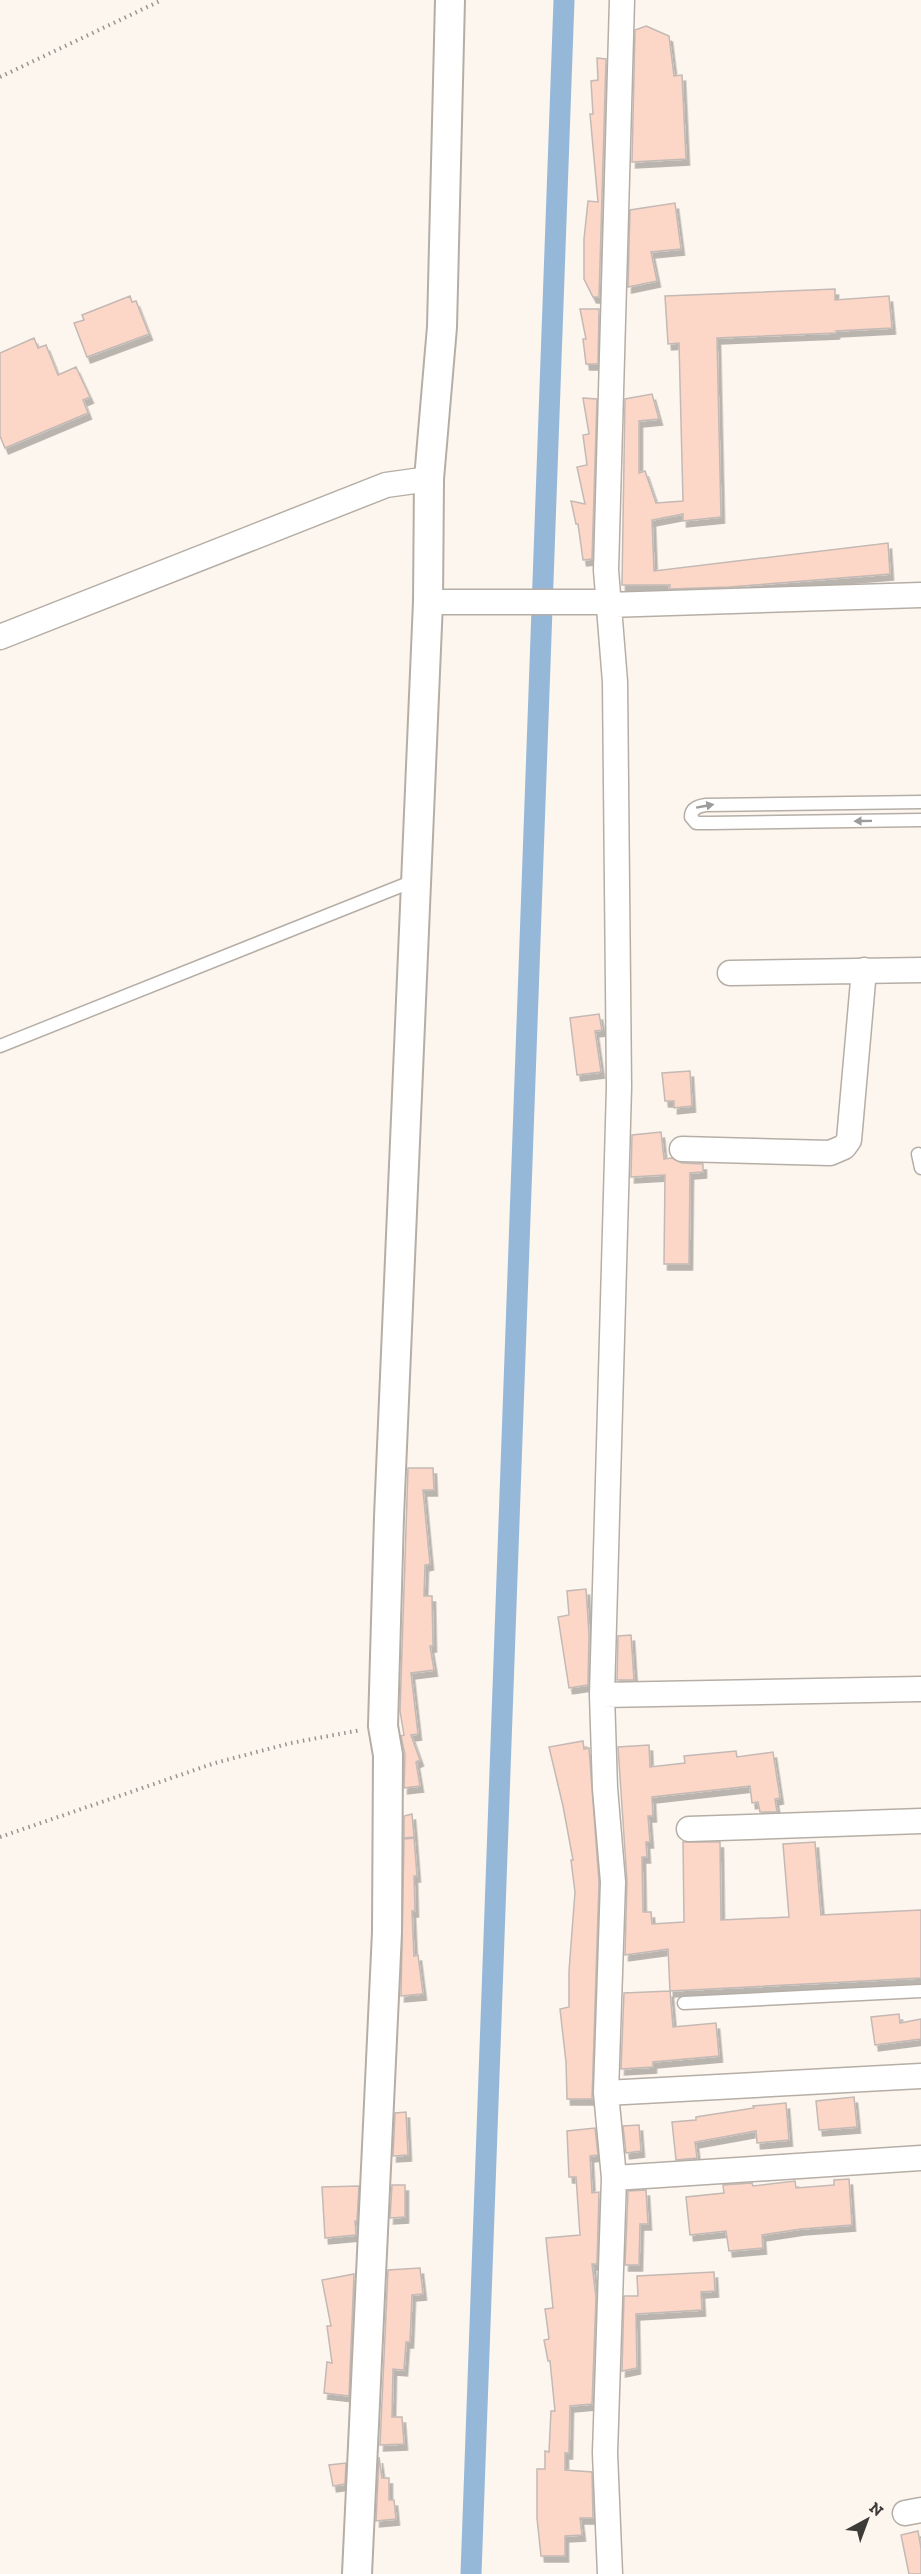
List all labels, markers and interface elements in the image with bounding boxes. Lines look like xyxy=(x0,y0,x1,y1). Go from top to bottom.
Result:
one-way arrow xyxy=(696,802,715,811)
one-way arrow xyxy=(853,816,872,826)
north arrow xyxy=(837,2490,897,2550)
text: N xyxy=(866,2498,887,2520)

